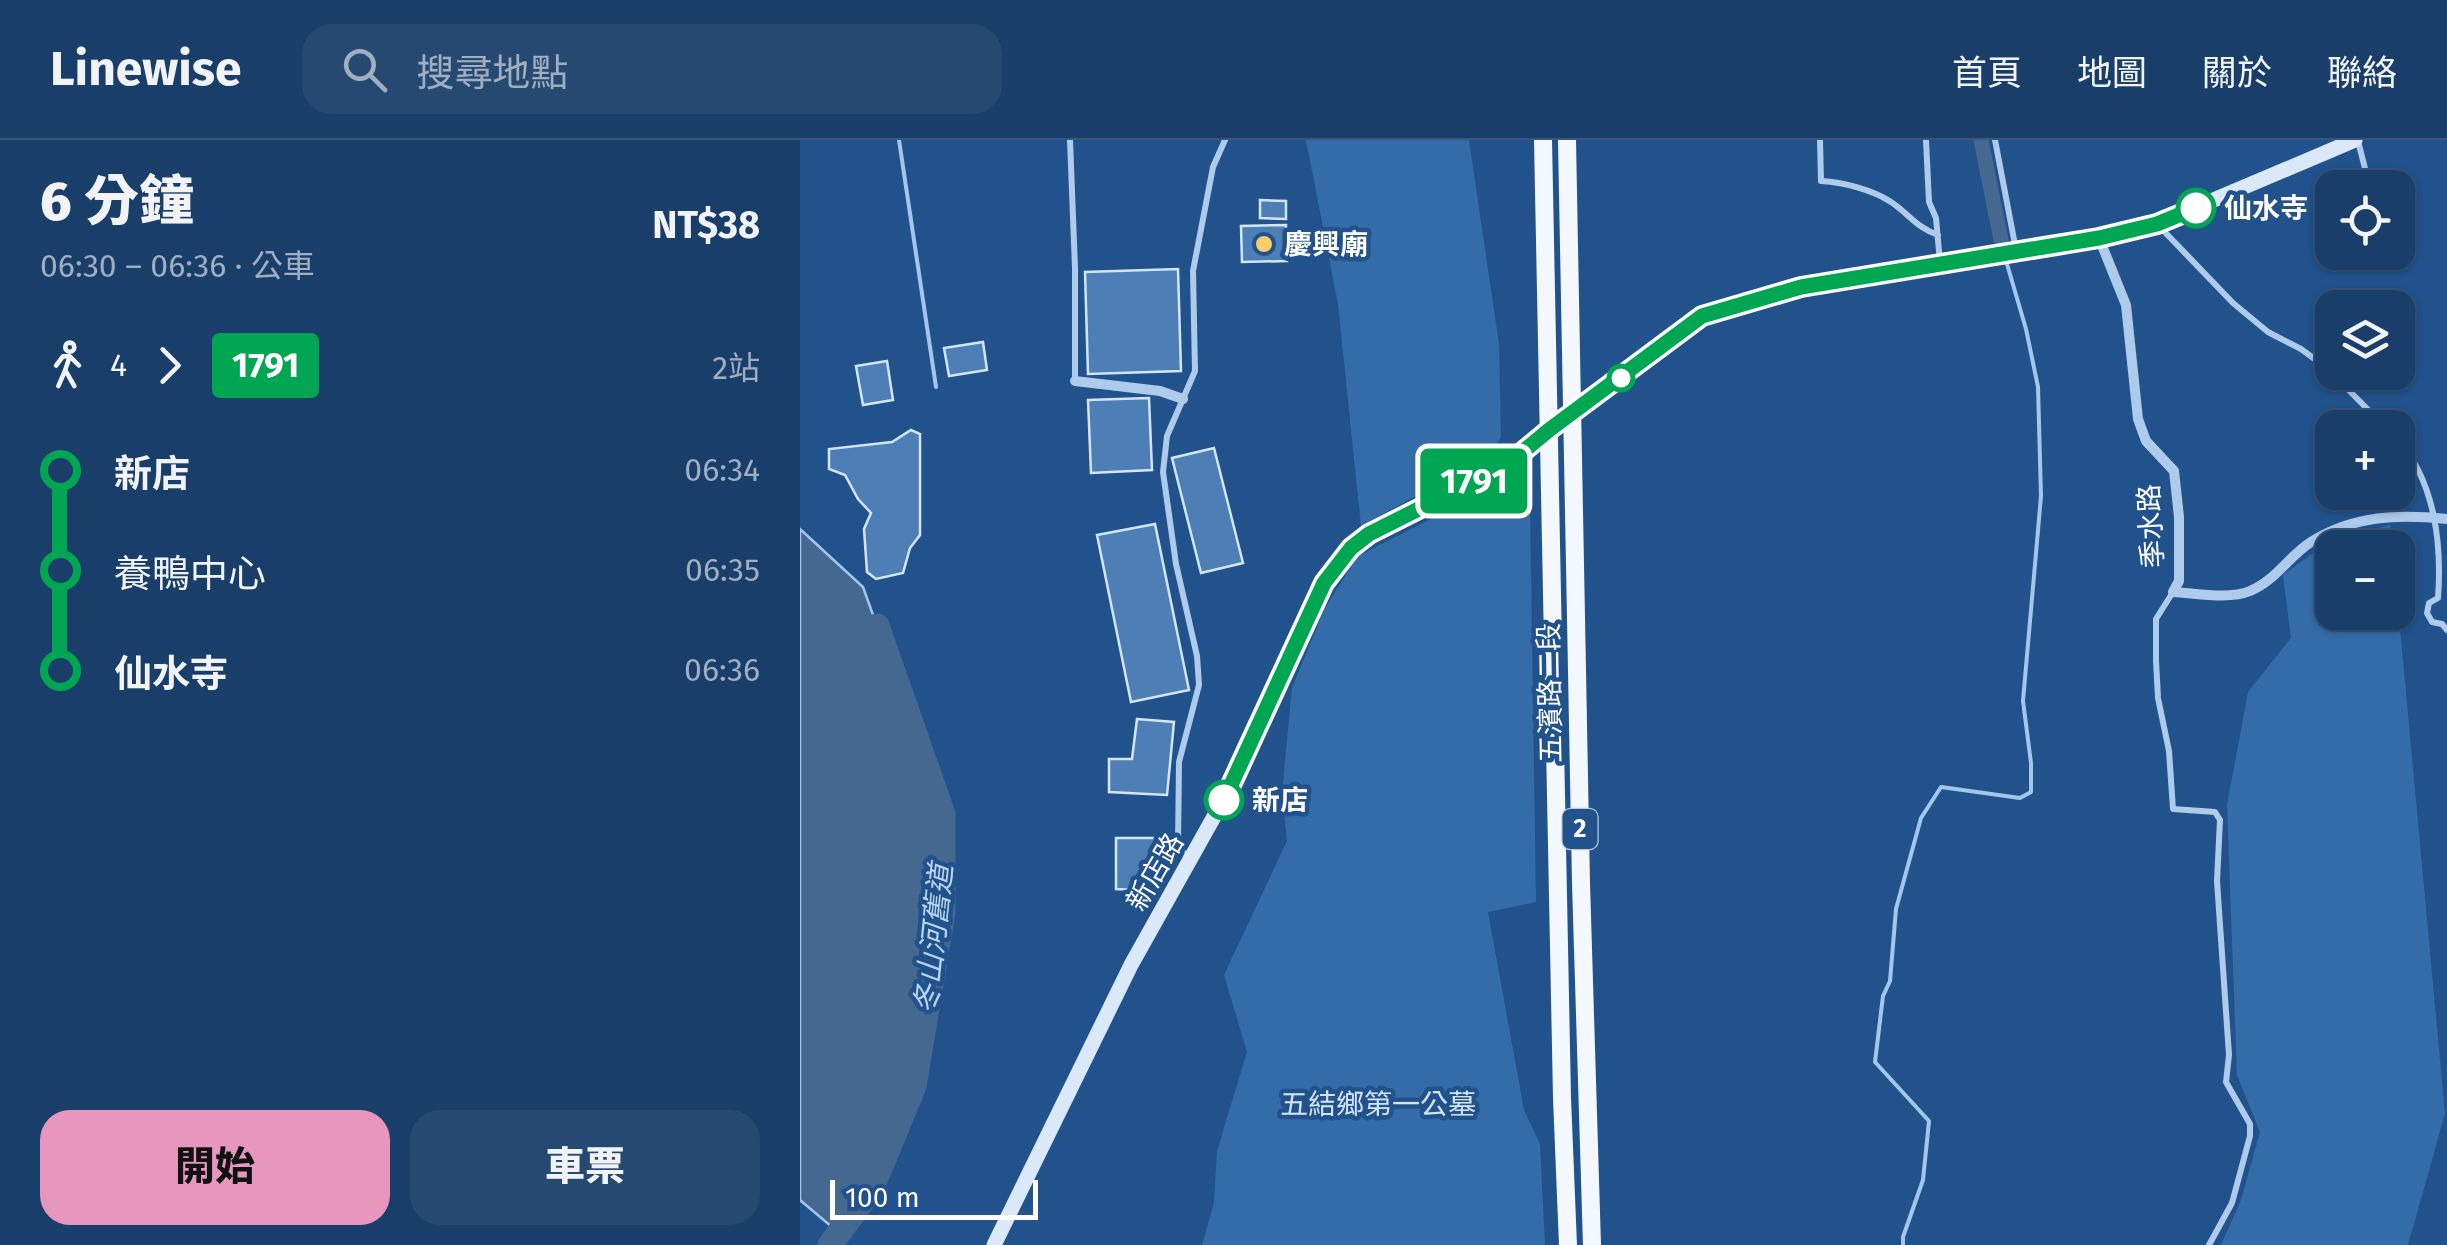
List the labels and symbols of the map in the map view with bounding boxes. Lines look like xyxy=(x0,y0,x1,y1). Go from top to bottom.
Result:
marker: 仙水寺 xyxy=(2177,189,2215,227)
place label: 仙水寺 xyxy=(2224,192,2308,225)
place label: 慶興廟 xyxy=(1284,228,1368,261)
marker: 慶興廟 xyxy=(1253,233,1275,255)
unlabelled marker xyxy=(1608,365,1634,391)
line badge: 1791 xyxy=(1404,448,1544,514)
street label: 季水路 xyxy=(2132,483,2170,569)
street label: 五濱路二段 xyxy=(1532,623,1568,763)
marker: 新店 xyxy=(1205,781,1243,819)
place label: 新店 xyxy=(1252,784,1308,817)
road number: 2 xyxy=(1562,809,1598,849)
street label: 新店路 xyxy=(1120,827,1190,917)
water label: 冬山河舊道 xyxy=(908,859,960,1015)
park label: 五結鄉第一公墓 xyxy=(1280,1088,1476,1121)
scale bar xyxy=(830,1175,1038,1220)

